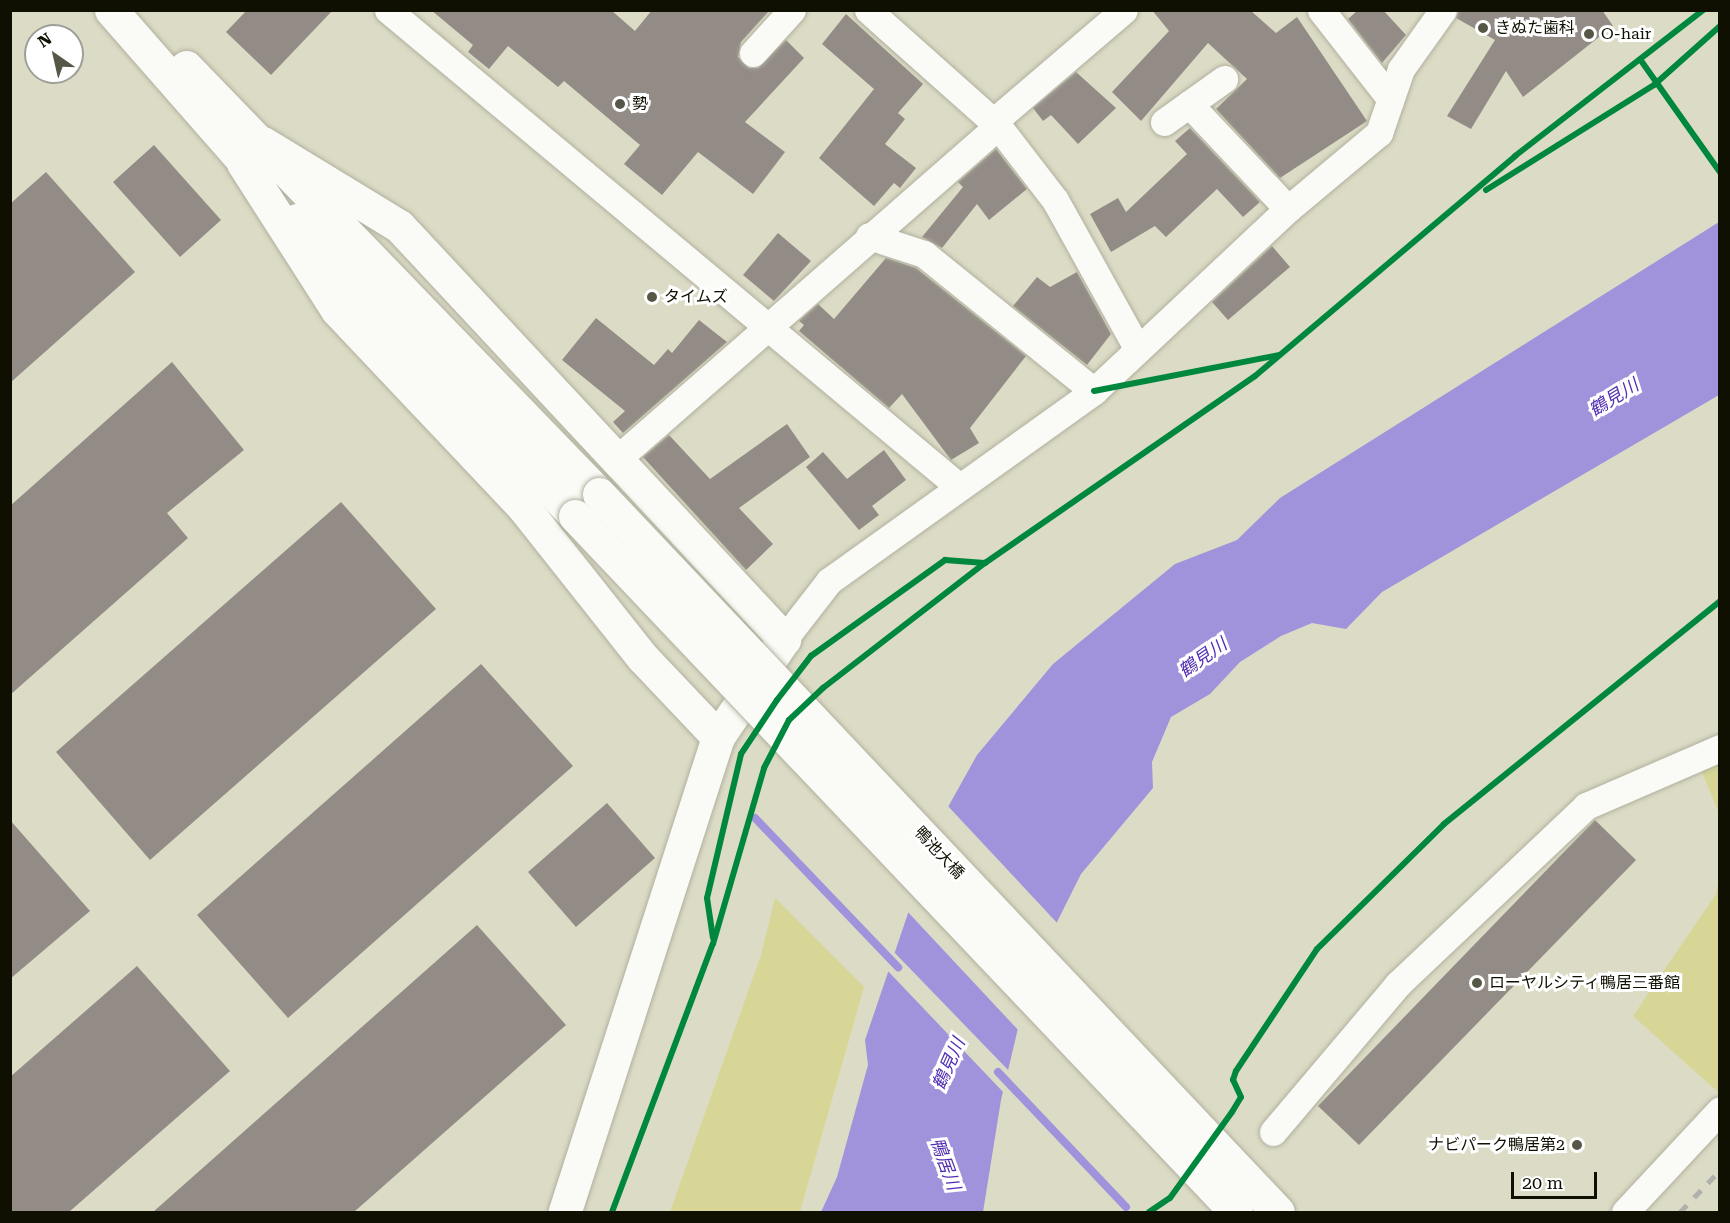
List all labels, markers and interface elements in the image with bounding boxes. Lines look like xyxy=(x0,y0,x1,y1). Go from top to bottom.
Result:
place label: きぬた歯科 xyxy=(1495,18,1575,38)
marker: きぬた歯科 xyxy=(1476,21,1490,35)
north arrow xyxy=(24,24,84,84)
place label: O-hair xyxy=(1601,24,1651,44)
marker: O-hair xyxy=(1582,27,1596,41)
text: N xyxy=(34,29,55,52)
place label: 勢 xyxy=(632,94,648,114)
marker: 勢 xyxy=(613,97,627,111)
place label: タイムズ xyxy=(664,287,728,307)
marker: タイムズ xyxy=(645,290,659,304)
water label: 鶴見川 xyxy=(1585,375,1643,421)
water label: 鶴見川 xyxy=(1175,634,1231,682)
street label: 鴨池大橋 xyxy=(910,823,968,883)
place label: ローヤルシティ鴨居三番館 xyxy=(1489,973,1681,993)
marker: ローヤルシティ鴨居三番館 xyxy=(1470,976,1484,990)
water label: 鶴見川 xyxy=(928,1035,970,1093)
water label: 鴨居川 xyxy=(926,1135,964,1193)
place label: ナビパーク鴨居第2 xyxy=(1428,1135,1565,1155)
marker: ナビパーク鴨居第2 xyxy=(1570,1138,1584,1152)
scale bar xyxy=(1514,1160,1600,1198)
text: 20 m xyxy=(1522,1172,1563,1193)

